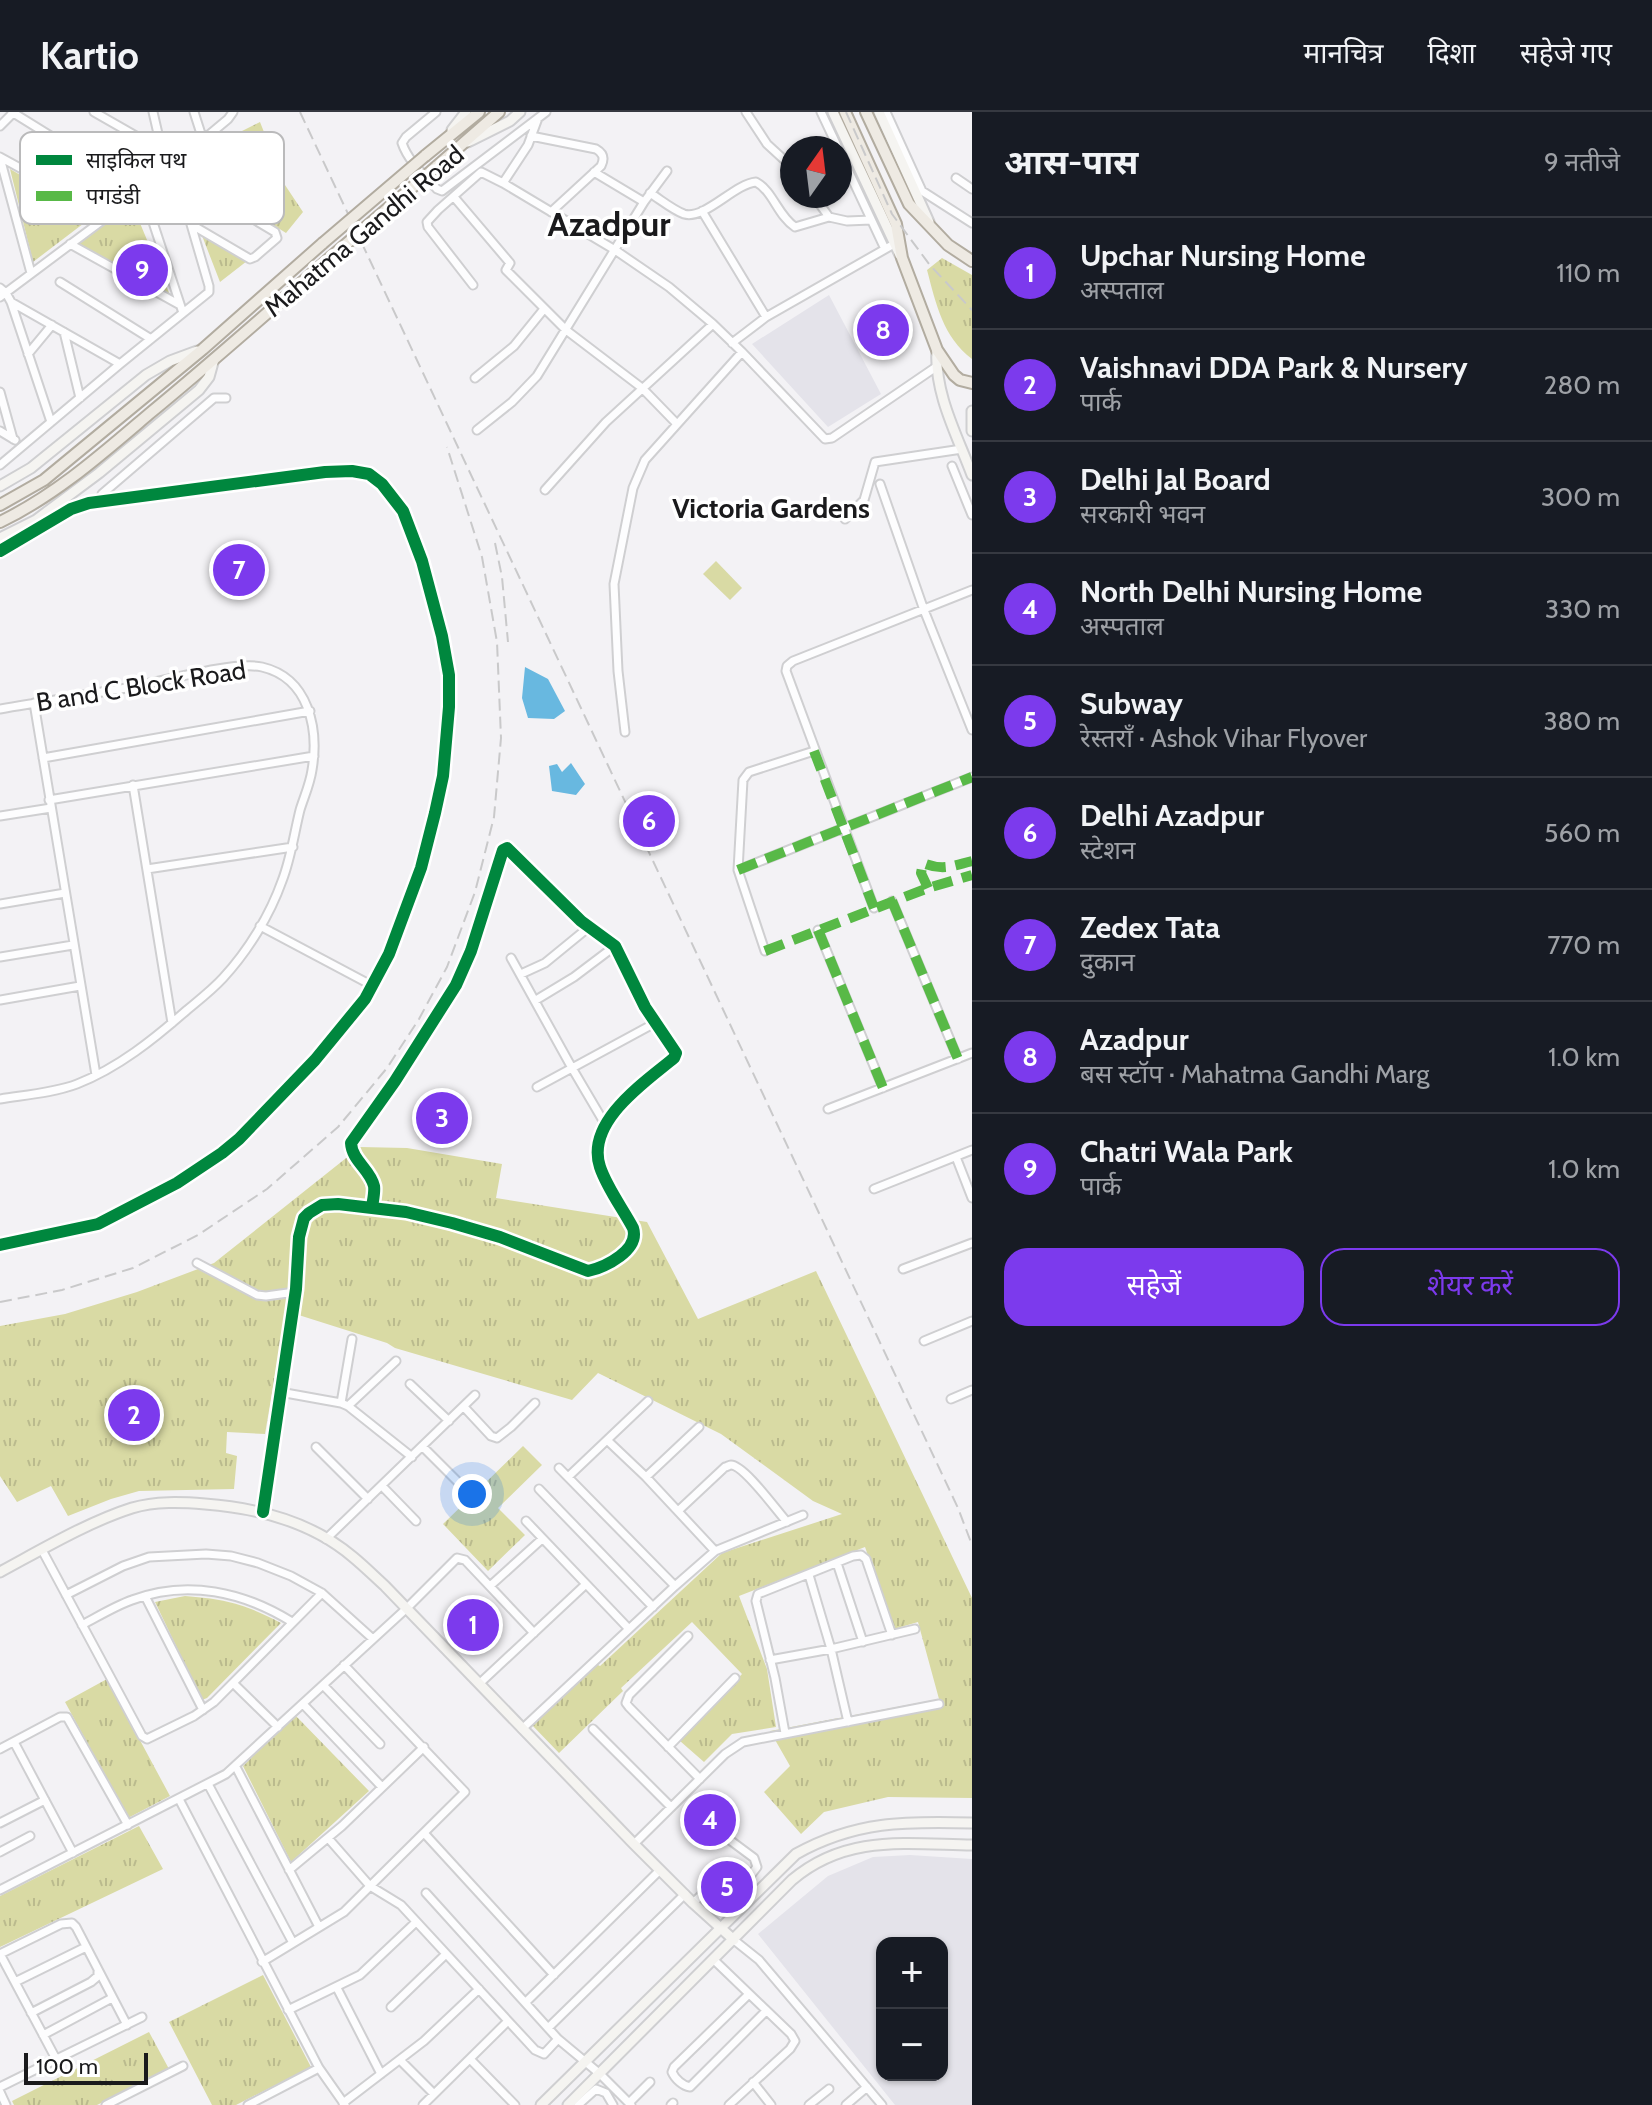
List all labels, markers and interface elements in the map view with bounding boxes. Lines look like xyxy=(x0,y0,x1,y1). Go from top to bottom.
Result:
text: Kartio xyxy=(40,32,139,79)
text: मानचित्र xyxy=(1303,36,1383,70)
text: दिशा xyxy=(1427,36,1476,70)
text: सहेजे गए xyxy=(1520,36,1612,70)
legend xyxy=(20,132,284,224)
north arrow xyxy=(780,136,852,208)
street label: Mahatma Gandhi Road xyxy=(258,138,470,324)
text: आस-पास xyxy=(1004,141,1138,183)
text: 9 नतीजे xyxy=(1544,146,1620,178)
text: साइकिल पथ xyxy=(86,147,187,174)
text: पगडंडी xyxy=(86,183,140,210)
district label: Azadpur xyxy=(547,203,671,245)
text: Upchar Nursing Home xyxy=(1080,237,1366,274)
pin: 9 xyxy=(116,240,168,300)
text: 1 xyxy=(1025,257,1035,289)
text: 110 m xyxy=(1556,257,1620,289)
text: अस्पताल xyxy=(1080,274,1164,306)
pin: 8 xyxy=(857,300,909,360)
text: Vaishnavi DDA Park & Nursery xyxy=(1080,349,1468,386)
text: 2 xyxy=(1023,369,1037,401)
text: 280 m xyxy=(1544,369,1620,401)
text: पार्क xyxy=(1080,386,1121,418)
text: Delhi Jal Board xyxy=(1080,461,1271,498)
text: 3 xyxy=(1023,481,1037,513)
text: 300 m xyxy=(1541,481,1620,513)
district label: Victoria Gardens xyxy=(672,491,870,525)
text: सरकारी भवन xyxy=(1080,498,1205,530)
pin: 7 xyxy=(213,540,265,600)
text: North Delhi Nursing Home xyxy=(1080,573,1422,610)
text: 4 xyxy=(1022,593,1038,625)
text: 330 m xyxy=(1545,593,1620,625)
text: अस्पताल xyxy=(1080,610,1164,642)
street label: B and C Block Road xyxy=(34,654,248,718)
text: Subway xyxy=(1080,685,1183,722)
text: 5 xyxy=(1023,705,1037,737)
text: 380 m xyxy=(1543,705,1620,737)
text: रेस्तराँ · Ashok Vihar Flyover xyxy=(1080,722,1367,754)
pin: 6 xyxy=(623,791,675,851)
text: Delhi Azadpur xyxy=(1080,797,1264,834)
text: 6 xyxy=(1023,817,1037,849)
text: 560 m xyxy=(1544,817,1620,849)
text: स्टेशन xyxy=(1080,834,1135,866)
text: Zedex Tata xyxy=(1080,909,1220,946)
text: 7 xyxy=(1023,929,1037,961)
text: 770 m xyxy=(1547,929,1620,961)
text: दुकान xyxy=(1080,946,1135,978)
text: Azadpur xyxy=(1080,1021,1189,1058)
text: 8 xyxy=(1022,1041,1038,1073)
text: 1.0 km xyxy=(1548,1041,1620,1073)
text: बस स्टॉप · Mahatma Gandhi Marg xyxy=(1080,1058,1429,1090)
pin: 3 xyxy=(416,1088,468,1148)
text: Chatri Wala Park xyxy=(1080,1133,1293,1170)
text: 9 xyxy=(1023,1153,1037,1185)
text: 1.0 km xyxy=(1548,1153,1620,1185)
text: पार्क xyxy=(1080,1170,1121,1202)
button: सहेजें xyxy=(1004,1248,1304,1326)
button: शेयर करें xyxy=(1320,1248,1620,1326)
pin: 2 xyxy=(108,1385,160,1445)
your location xyxy=(452,1474,492,1514)
pin: 1 xyxy=(447,1595,499,1655)
pin: 4 xyxy=(684,1790,736,1850)
pin: 5 xyxy=(701,1857,753,1917)
map controls xyxy=(876,1937,948,2081)
button: + xyxy=(876,1937,948,2009)
button: − xyxy=(876,2009,948,2081)
scale bar xyxy=(24,2049,148,2085)
text: 100 m xyxy=(36,2053,98,2080)

